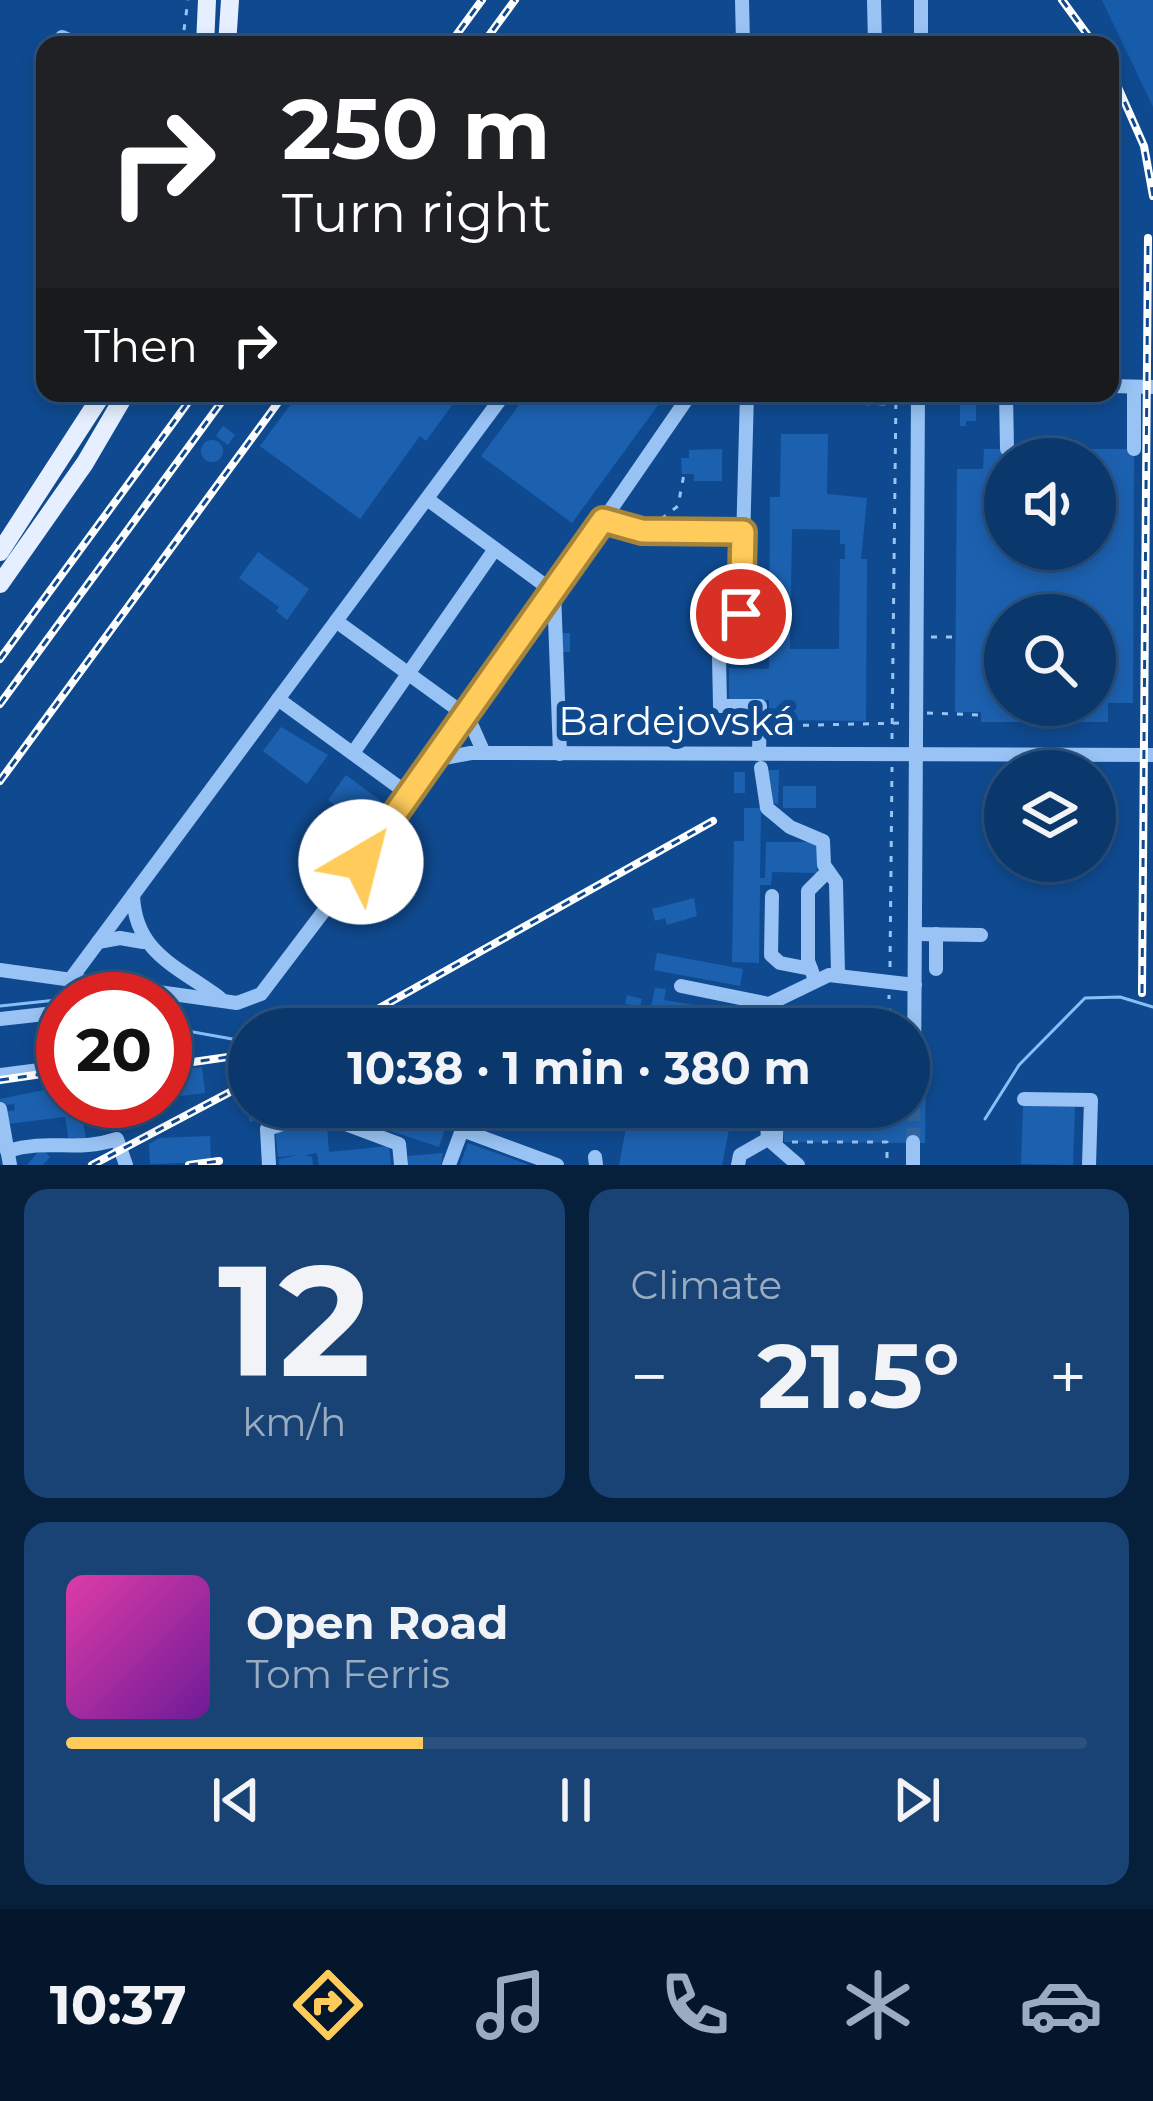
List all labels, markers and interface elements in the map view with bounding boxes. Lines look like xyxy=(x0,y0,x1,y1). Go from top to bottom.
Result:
text: 250 m xyxy=(282,78,550,180)
icon: right xyxy=(84,84,240,240)
text: Turn right xyxy=(282,180,552,246)
icon: right xyxy=(222,312,288,378)
text: Then xyxy=(84,318,198,373)
map controls xyxy=(984,438,1116,882)
button: sound xyxy=(984,438,1116,570)
pin xyxy=(690,563,792,665)
icon: arrive xyxy=(708,581,774,647)
button: search xyxy=(984,594,1116,726)
street label: Bardejovská xyxy=(558,697,796,745)
button: layers xyxy=(984,750,1116,882)
position arrow xyxy=(298,799,424,925)
speed limit sign: 20 xyxy=(36,972,192,1128)
text: 10:38 · 1 min · 380 m xyxy=(347,1040,811,1095)
text: 12 xyxy=(218,1225,371,1415)
text: Climate xyxy=(631,1261,782,1309)
text: 21.5° xyxy=(757,1321,960,1431)
text: − xyxy=(631,1336,668,1417)
text: + xyxy=(1049,1336,1087,1417)
text: km/h xyxy=(242,1398,346,1446)
text: Open Road xyxy=(246,1595,508,1650)
text: Tom Ferris xyxy=(246,1650,450,1698)
icon: previous xyxy=(203,1767,269,1833)
icon: pause xyxy=(543,1767,609,1833)
icon: next xyxy=(884,1767,950,1833)
icon: directions xyxy=(286,1963,370,2047)
icon: music xyxy=(469,1963,553,2047)
icon: phone xyxy=(653,1963,737,2047)
icon: climate xyxy=(836,1963,920,2047)
icon: car xyxy=(1019,1963,1103,2047)
text: 10:37 xyxy=(50,1972,187,2038)

